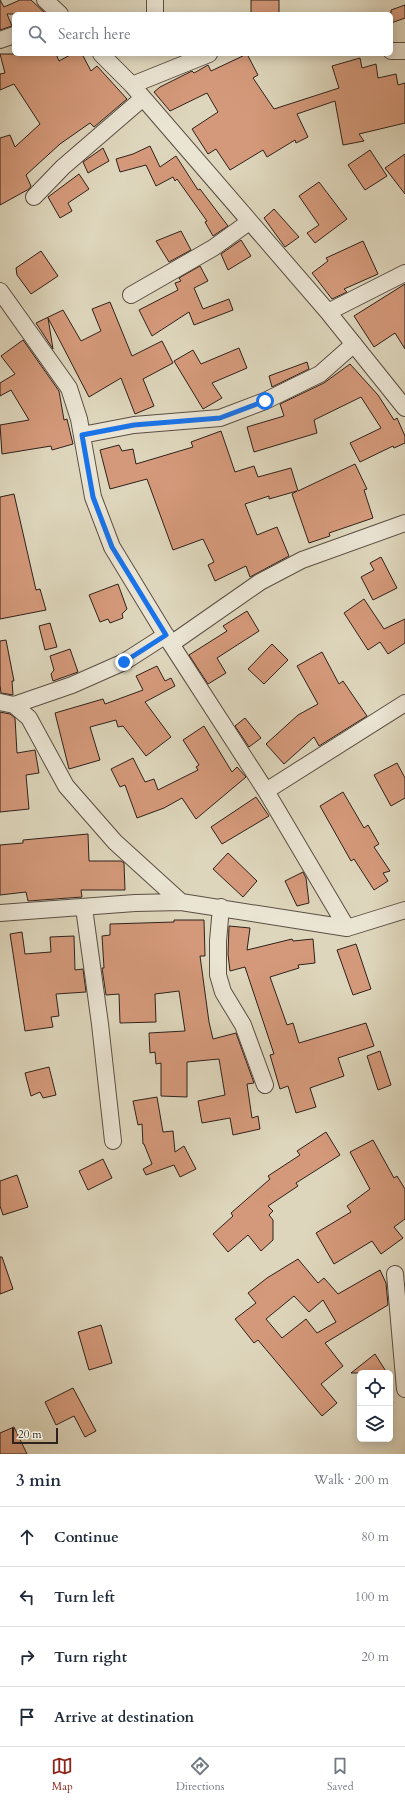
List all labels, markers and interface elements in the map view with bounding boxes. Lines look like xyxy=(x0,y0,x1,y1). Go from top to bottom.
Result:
search box xyxy=(12,12,393,56)
icon: search xyxy=(26,23,48,45)
text: Search here xyxy=(58,24,131,44)
route start xyxy=(256,392,274,410)
route end xyxy=(115,653,133,671)
map controls xyxy=(357,1370,393,1442)
button: locate xyxy=(357,1370,393,1406)
button: layers xyxy=(357,1406,393,1442)
scale bar xyxy=(12,1426,58,1445)
text: 20 m xyxy=(18,1427,42,1442)
text: 3 min xyxy=(16,1469,61,1492)
text: Walk · 200 m xyxy=(314,1471,389,1489)
icon: ahead xyxy=(16,1526,38,1548)
text: Continue xyxy=(54,1527,119,1547)
text: 80 m xyxy=(361,1528,389,1546)
icon: left xyxy=(16,1586,38,1608)
text: Turn left xyxy=(54,1587,115,1607)
text: 100 m xyxy=(355,1588,389,1606)
icon: right xyxy=(16,1646,38,1668)
text: Turn right xyxy=(54,1647,127,1667)
text: 20 m xyxy=(361,1648,389,1666)
icon: arrive xyxy=(16,1706,38,1728)
text: Arrive at destination xyxy=(54,1707,194,1727)
tab: Map xyxy=(51,1755,73,1794)
tab: Directions xyxy=(176,1755,224,1794)
tab: Saved xyxy=(327,1755,354,1794)

